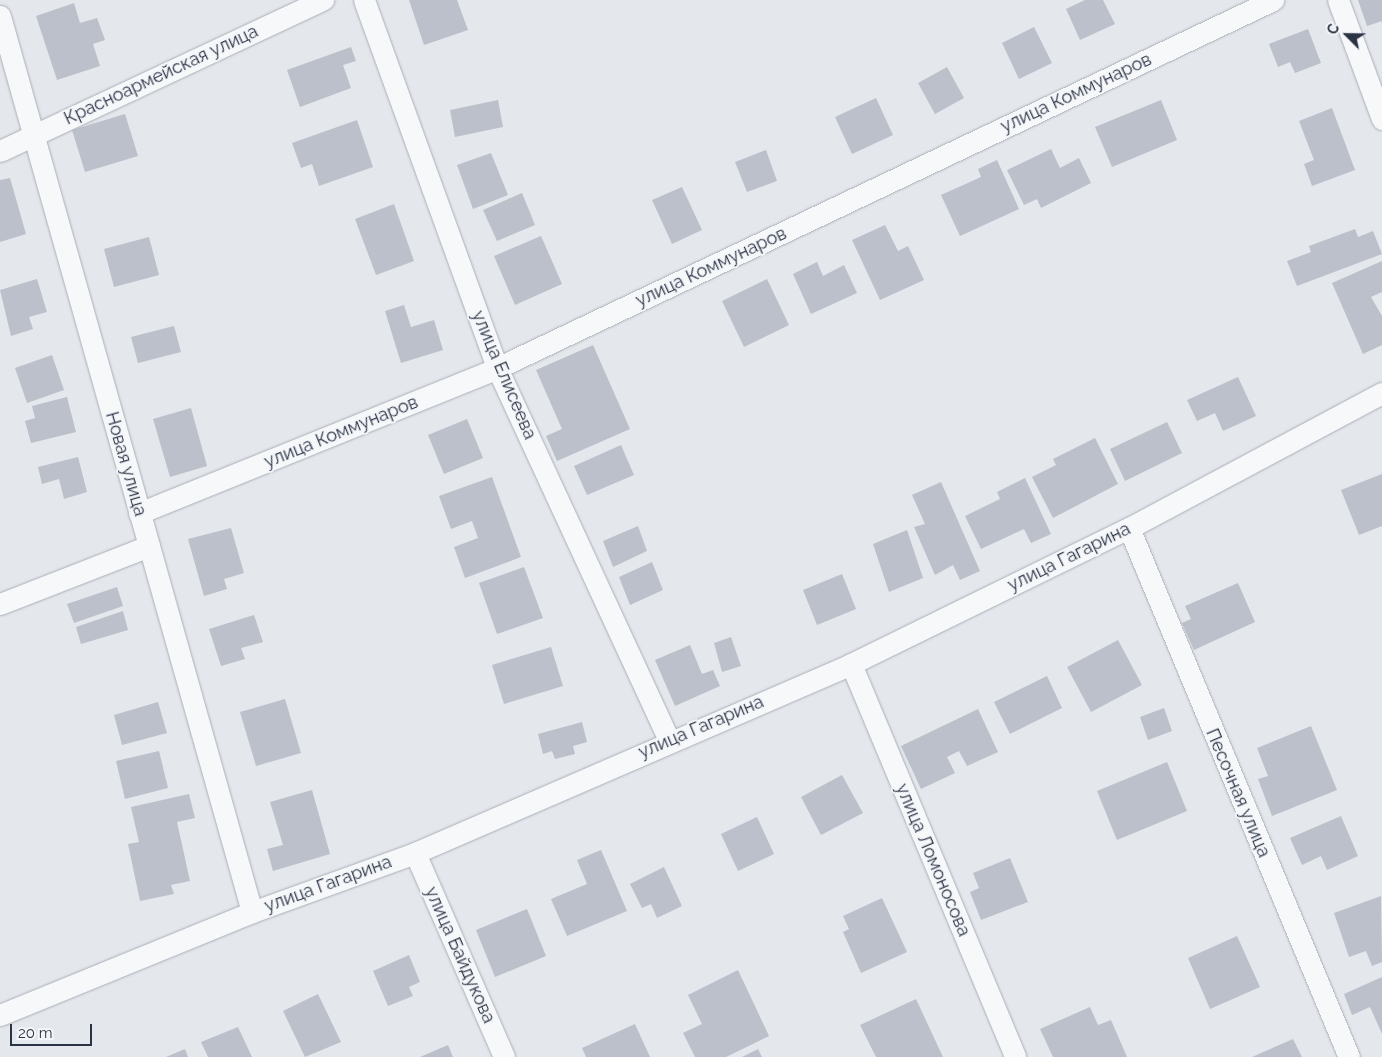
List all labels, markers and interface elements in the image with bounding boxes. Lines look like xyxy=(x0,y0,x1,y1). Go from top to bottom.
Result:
north arrow xyxy=(1322,10,1372,60)
street label: Красноармейская улица xyxy=(60,20,262,130)
text: С xyxy=(1324,22,1342,37)
street label: улица Коммунаров xyxy=(997,49,1155,137)
street label: улица Коммунаров xyxy=(632,223,790,311)
street label: улица Елисеева xyxy=(467,307,541,443)
street label: улица Коммунаров xyxy=(261,391,421,473)
street label: Новая улица xyxy=(101,409,151,519)
street label: улица Гагарина xyxy=(1004,518,1134,596)
street label: улица Гагарина xyxy=(635,691,767,763)
street label: Песочная улица xyxy=(1201,725,1275,861)
street label: улица Ломоносова xyxy=(891,780,975,940)
street label: улица Гагарина xyxy=(261,851,395,917)
street label: улица Байдукова xyxy=(420,883,500,1027)
scale bar xyxy=(12,1014,95,1046)
text: 20 m xyxy=(18,1024,53,1042)

